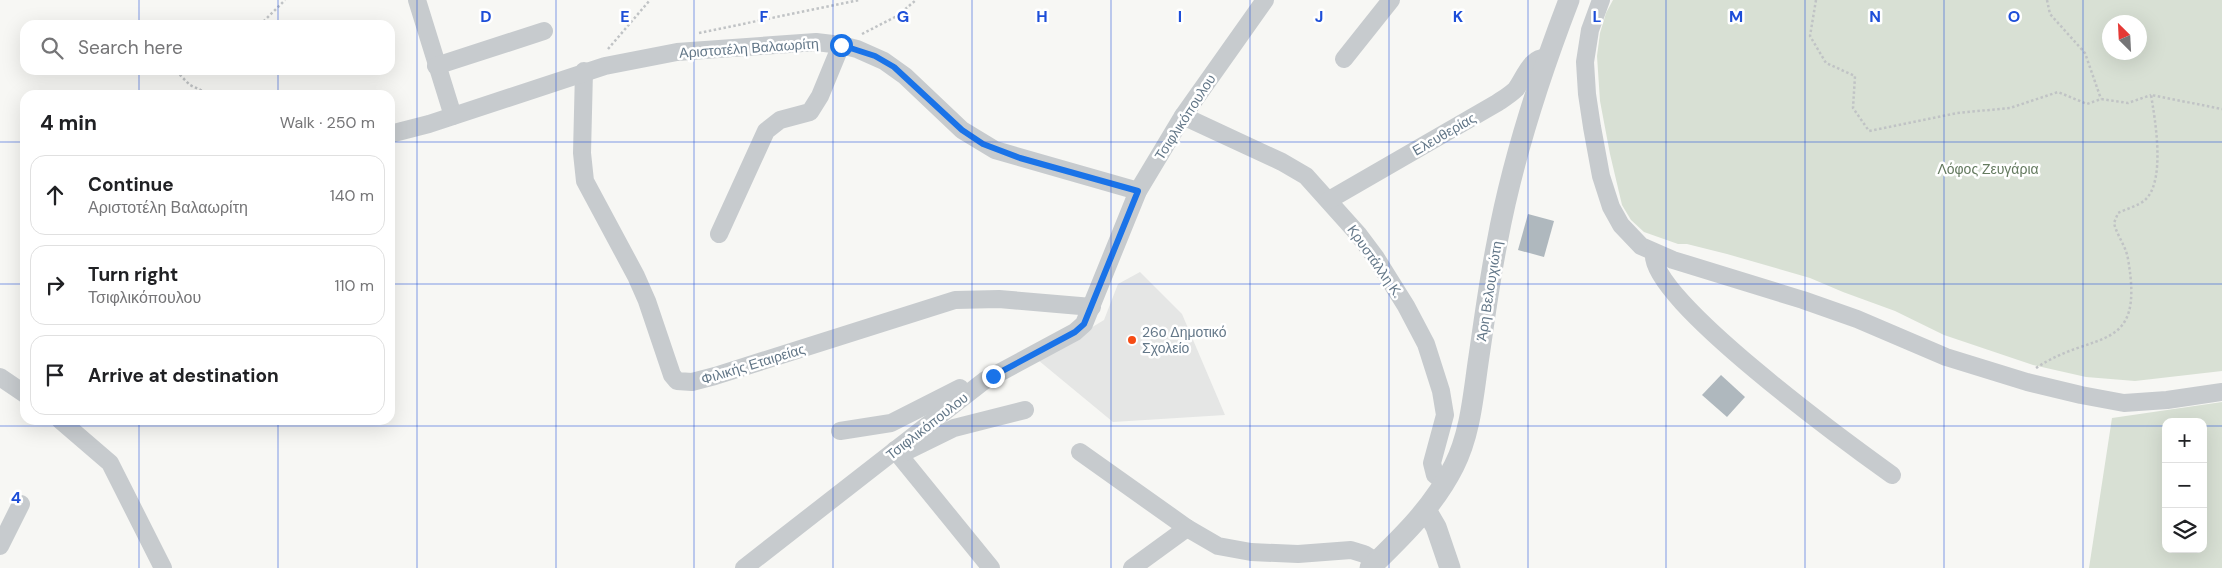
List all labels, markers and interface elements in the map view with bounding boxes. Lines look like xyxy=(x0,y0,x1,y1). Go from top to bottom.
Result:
text: D xyxy=(480,6,492,27)
text: E xyxy=(620,6,630,27)
text: F xyxy=(760,6,769,27)
text: G xyxy=(897,6,909,27)
text: H xyxy=(1036,6,1048,27)
text: I xyxy=(1178,6,1182,27)
text: J xyxy=(1315,6,1323,27)
text: K xyxy=(1453,6,1464,27)
text: L xyxy=(1593,6,1602,27)
text: M xyxy=(1729,6,1743,27)
text: N xyxy=(1869,6,1881,27)
text: O xyxy=(2008,6,2020,27)
north arrow xyxy=(2102,15,2147,60)
search box xyxy=(20,20,395,75)
icon: search xyxy=(38,34,66,62)
street label: Αριστοτέλη Βαλαωρίτη xyxy=(679,34,819,62)
route start xyxy=(830,34,853,57)
text: Search here xyxy=(78,35,183,60)
street label: Τσιφλικόπουλου xyxy=(1150,71,1220,163)
text: 4 min xyxy=(40,109,97,137)
street label: Ελευθερίας xyxy=(1409,109,1479,159)
text: Walk · 250 m xyxy=(280,112,375,133)
park label: Λόφος Ζευγάρια xyxy=(1937,160,2039,178)
text: Continue xyxy=(88,172,174,197)
icon: ahead xyxy=(41,181,69,209)
text: 140 m xyxy=(330,185,374,206)
text: Αριστοτέλη Βαλαωρίτη xyxy=(88,197,248,218)
street label: Κρυστάλλη Κ. xyxy=(1343,221,1407,301)
street label: Άρη Βελουχιώτη xyxy=(1472,240,1506,342)
text: Turn right xyxy=(88,262,178,287)
icon: right xyxy=(41,271,69,299)
text: 110 m xyxy=(335,275,374,296)
text: Τσιφλικόπουλου xyxy=(88,287,201,308)
place label: 26ο Δημοτικό Σχολείο xyxy=(1142,323,1227,357)
marker: 26ο Δημοτικό Σχολείο xyxy=(1126,334,1138,346)
street label: Φιλικής Εταιρείας xyxy=(699,340,807,388)
icon: arrive xyxy=(41,361,69,389)
text: Arrive at destination xyxy=(88,363,279,388)
route end xyxy=(982,365,1005,388)
street label: Τσιφλικόπουλου xyxy=(882,388,972,464)
map controls xyxy=(2162,418,2207,553)
button: + xyxy=(2162,418,2207,463)
button: − xyxy=(2162,463,2207,508)
text: 4 xyxy=(11,487,21,508)
button: layers xyxy=(2162,508,2207,553)

